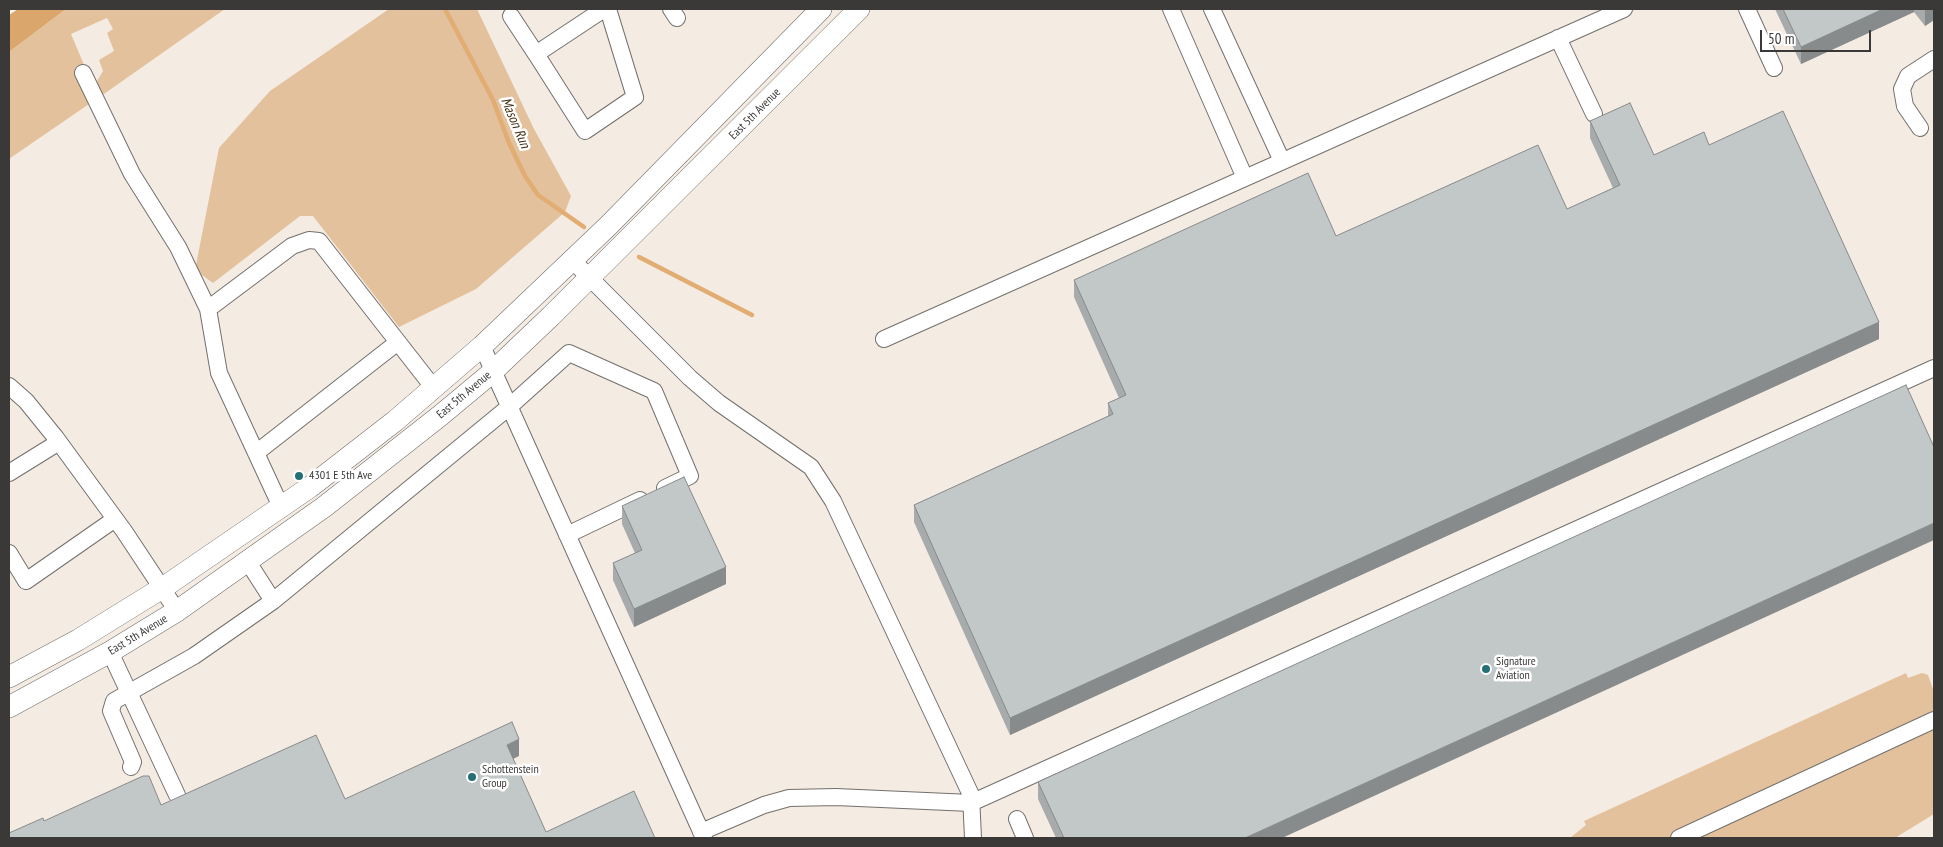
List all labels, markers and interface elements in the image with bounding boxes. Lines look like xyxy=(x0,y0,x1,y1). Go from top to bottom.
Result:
scale bar xyxy=(1763,20,1874,52)
text: 50 m xyxy=(1768,29,1794,48)
street label: East 5th Avenue xyxy=(726,85,784,143)
water label: Mason Run xyxy=(497,95,533,151)
street label: East 5th Avenue xyxy=(434,368,494,422)
place label: 4301 E 5th Ave xyxy=(309,469,372,483)
marker: 4301 E 5th Ave xyxy=(293,470,305,482)
street label: East 5th Avenue xyxy=(106,612,170,658)
place label: Signature Aviation xyxy=(1496,655,1536,683)
marker: Signature Aviation xyxy=(1480,663,1492,675)
place label: Schottenstein Group xyxy=(482,763,539,791)
marker: Schottenstein Group xyxy=(466,771,478,783)

